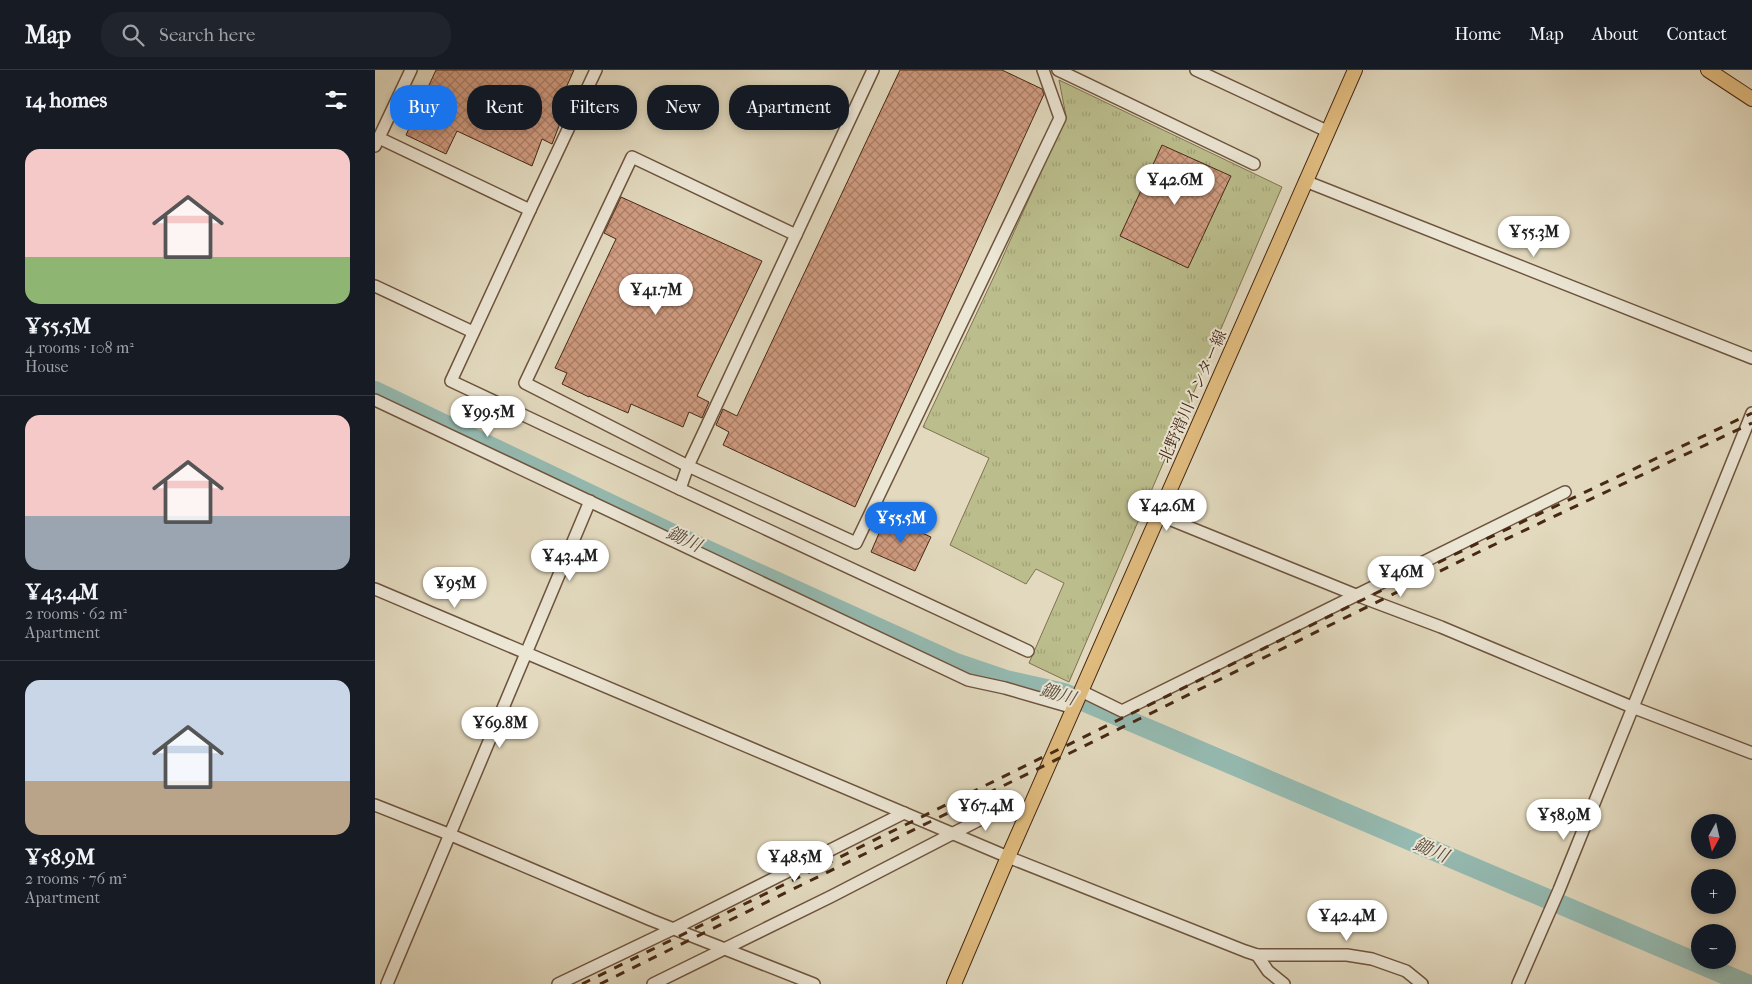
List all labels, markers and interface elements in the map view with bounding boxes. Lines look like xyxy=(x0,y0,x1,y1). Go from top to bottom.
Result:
search box xyxy=(101,12,451,57)
text: Map xyxy=(25,21,71,49)
icon: search xyxy=(119,21,147,49)
text: Search here xyxy=(159,24,255,46)
text: Home xyxy=(1454,24,1501,45)
text: Map xyxy=(1529,24,1564,45)
text: About xyxy=(1592,24,1638,45)
text: Contact xyxy=(1666,24,1727,45)
chip: Buy xyxy=(390,85,457,130)
chip: Rent xyxy=(467,85,542,130)
chip: Filters xyxy=(552,85,637,130)
chip: New xyxy=(647,85,719,130)
chip: Apartment xyxy=(729,85,849,130)
icon: filters xyxy=(322,86,350,114)
text: 14 homes xyxy=(25,88,107,112)
pin: ¥42.6M xyxy=(1134,164,1216,206)
text: ¥42.6M xyxy=(1147,170,1203,189)
icon: home xyxy=(143,182,233,272)
pin: ¥55.3M xyxy=(1493,216,1575,258)
text: ¥55.3M xyxy=(1509,222,1559,241)
pin: ¥41.7M xyxy=(615,274,697,316)
text: ¥41.7M xyxy=(630,280,682,299)
text: ¥55.5M xyxy=(25,314,91,338)
street label: 北野滑川インター線 xyxy=(1155,327,1230,466)
text: 4 rooms · 108 m² xyxy=(25,338,134,357)
text: House xyxy=(25,357,68,376)
pin: ¥99.5M xyxy=(447,396,529,438)
text: ¥99.5M xyxy=(461,402,515,421)
icon: home xyxy=(143,447,233,537)
pin: ¥42.6M xyxy=(1126,490,1208,532)
text: ¥42.6M xyxy=(1139,496,1195,515)
pin: ¥55.5M xyxy=(860,502,942,544)
text: ¥55.5M xyxy=(876,508,926,527)
water label: 鋤川 xyxy=(663,522,706,557)
pin: ¥43.4M xyxy=(529,540,611,582)
text: ¥43.4M xyxy=(542,546,598,565)
pin: ¥46M xyxy=(1371,556,1431,598)
text: ¥46M xyxy=(1378,562,1424,581)
pin: ¥95M xyxy=(425,566,485,609)
text: ¥95M xyxy=(434,573,476,592)
text: ¥43.4M xyxy=(25,580,99,604)
text: 2 rooms · 62 m² xyxy=(25,604,127,623)
text: Apartment xyxy=(25,623,100,642)
water label: 鋤川 xyxy=(1038,679,1080,710)
pin: ¥69.8M xyxy=(459,706,541,749)
icon: home xyxy=(143,712,233,802)
text: ¥69.8M xyxy=(472,713,528,732)
pin: ¥67.4M xyxy=(945,790,1027,832)
text: ¥67.4M xyxy=(958,796,1014,815)
pin: ¥58.9M xyxy=(1523,798,1605,841)
text: ¥58.9M xyxy=(1537,805,1591,824)
north arrow xyxy=(1691,814,1736,859)
map controls xyxy=(1691,814,1736,969)
water label: 鋤川 xyxy=(1410,834,1453,868)
pin: ¥48.5M xyxy=(754,840,836,883)
text: ¥58.9M xyxy=(25,845,95,869)
text: ¥48.5M xyxy=(768,847,822,866)
text: 2 rooms · 76 m² xyxy=(25,869,126,888)
button: + xyxy=(1691,869,1736,914)
text: Apartment xyxy=(25,888,100,907)
pin: ¥42.4M xyxy=(1306,900,1388,942)
text: ¥42.4M xyxy=(1318,906,1376,925)
button: − xyxy=(1691,924,1736,969)

